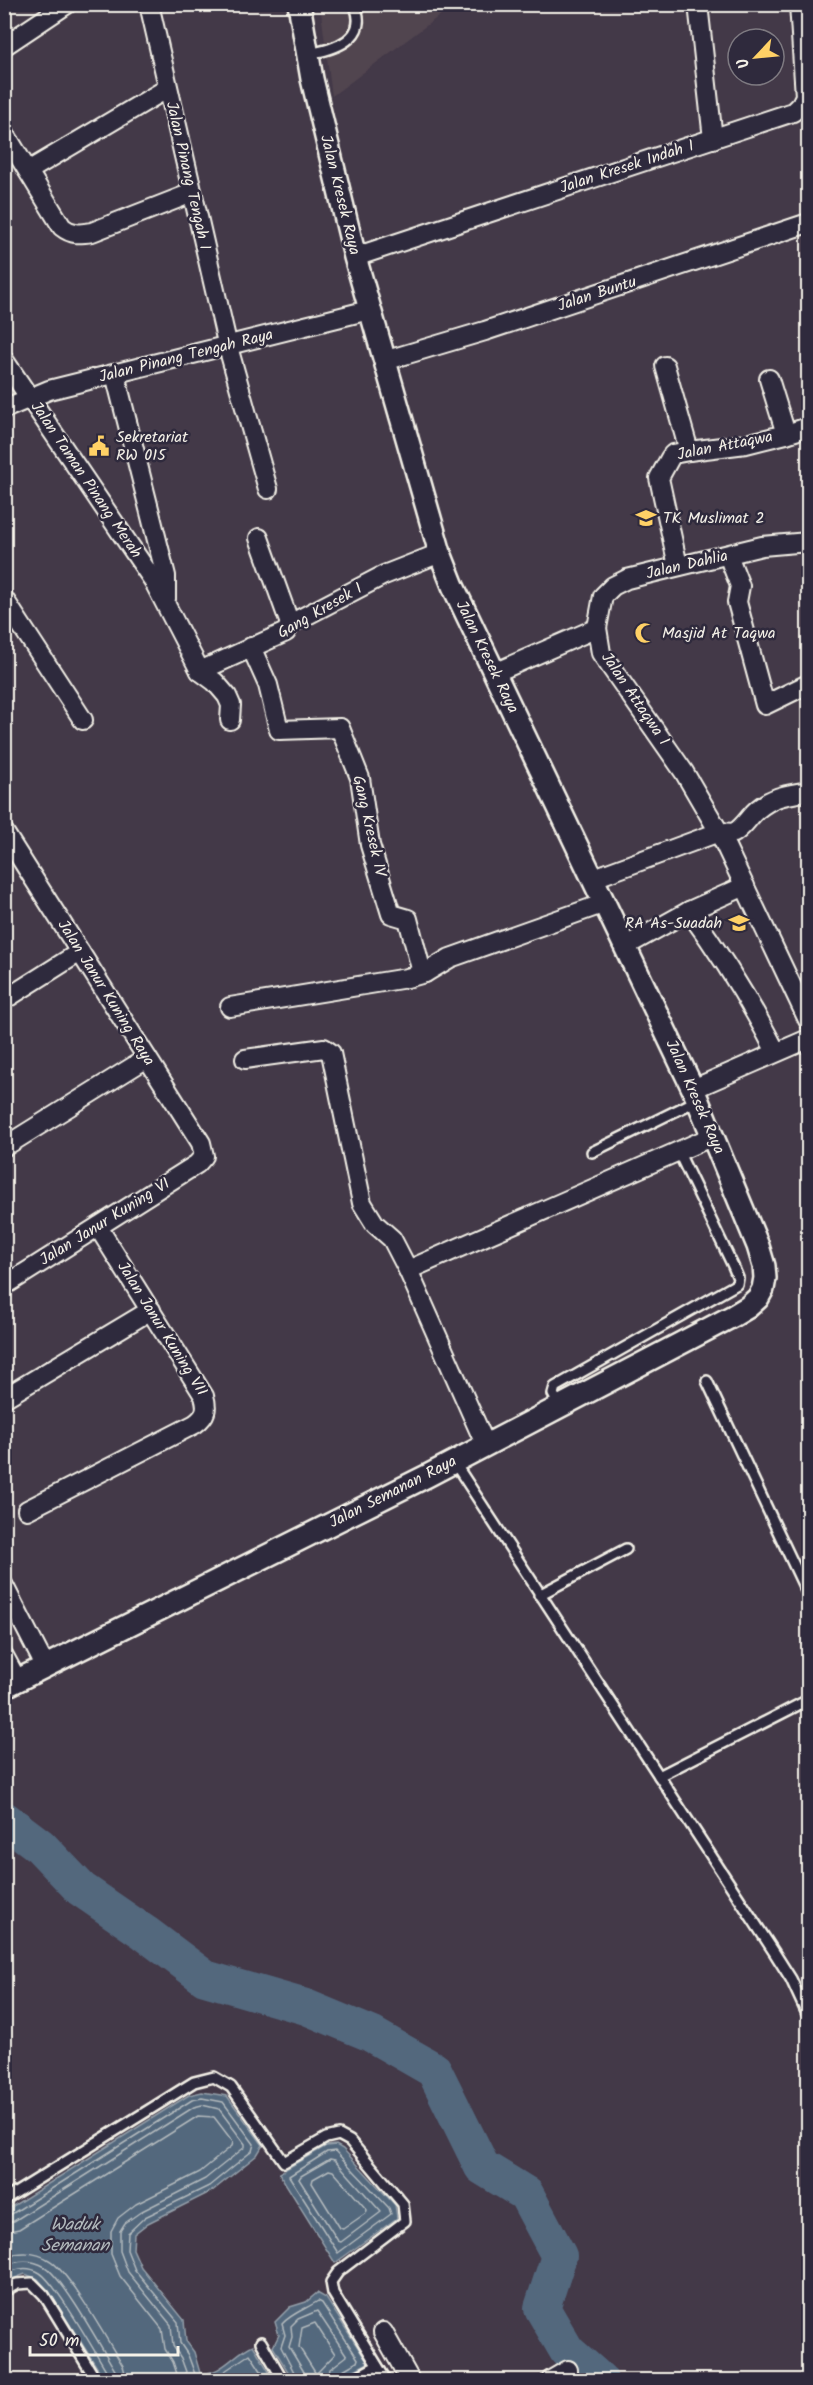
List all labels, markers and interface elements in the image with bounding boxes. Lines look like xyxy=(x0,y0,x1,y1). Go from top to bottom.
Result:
north arrow xyxy=(726,27,786,87)
text: U xyxy=(730,53,757,73)
street label: Jalan Pinang Tengah I xyxy=(159,99,217,253)
street label: Jalan Kresek Raya xyxy=(313,132,367,258)
street label: Jalan Kresek Indah I xyxy=(556,133,698,201)
street label: Jalan Buntu xyxy=(554,269,640,319)
street label: Jalan Pinang Tengah Raya xyxy=(96,322,276,390)
street label: Jalan Taman Pinang Merah xyxy=(24,396,148,564)
street label: Jalan Attaqwa xyxy=(675,424,775,468)
place label: Sekretariat RW 015 xyxy=(116,425,189,468)
public building icon: Sekretariat RW 015 xyxy=(87,434,111,458)
school or university icon: TK Muslimat 2 xyxy=(634,506,658,530)
place label: TK Muslimat 2 xyxy=(663,506,764,531)
street label: Jalan Dahlia xyxy=(644,543,730,587)
street label: Gang Kresek I xyxy=(273,576,367,645)
street label: Jalan Kresek Raya xyxy=(449,596,525,718)
mosque icon: Masjid At Taqwa xyxy=(633,621,657,645)
place label: Masjid At Taqwa xyxy=(662,621,775,646)
street label: Jalan Attaqwa I xyxy=(594,647,676,751)
street label: Gang Kresek IV xyxy=(345,773,393,881)
place label: RA As-Suadah xyxy=(625,911,722,936)
school or university icon: RA As-Suadah xyxy=(727,911,751,935)
street label: Jalan Janur Kuning Raya xyxy=(51,915,161,1071)
street label: Jalan Kresek Raya xyxy=(659,1036,731,1158)
street label: Jalan Janur Kuning VI xyxy=(35,1172,175,1272)
street label: Jalan Janur Kuning VII xyxy=(110,1257,214,1401)
street label: Jalan Semanan Raya xyxy=(325,1449,461,1535)
water label: Waduk Semanan xyxy=(41,2211,110,2261)
scale bar xyxy=(30,2319,178,2357)
text: 50 m xyxy=(39,2327,79,2356)

